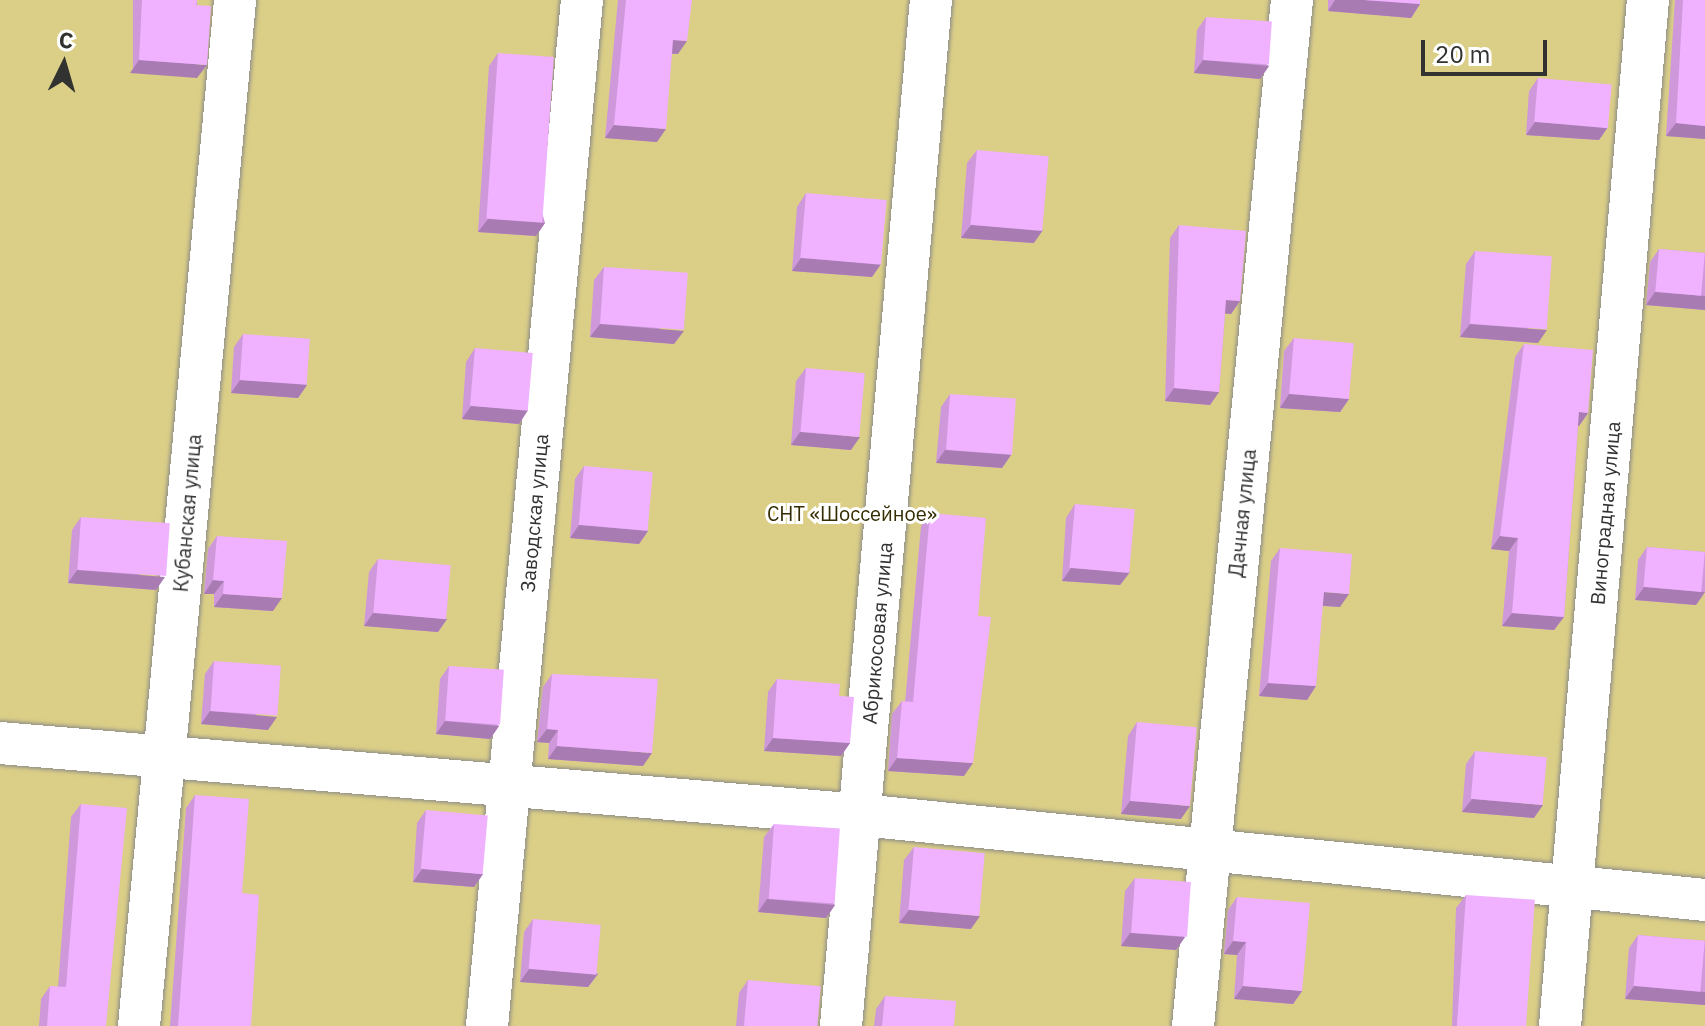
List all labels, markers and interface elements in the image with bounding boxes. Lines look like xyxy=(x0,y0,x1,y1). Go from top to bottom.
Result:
north arrow xyxy=(24,24,104,104)
scale bar xyxy=(1425,24,1551,74)
text: С xyxy=(58,25,75,55)
text: 20 m xyxy=(1435,38,1490,70)
street label: Виноградная улица xyxy=(1585,420,1625,606)
street label: Кубанская улица xyxy=(168,433,206,593)
street label: Заводская улица xyxy=(515,433,553,593)
street label: Дачная улица xyxy=(1223,448,1261,578)
park label: СНТ «Шоссейное» xyxy=(767,501,937,525)
street label: Абрикосовая улица xyxy=(857,541,897,725)

